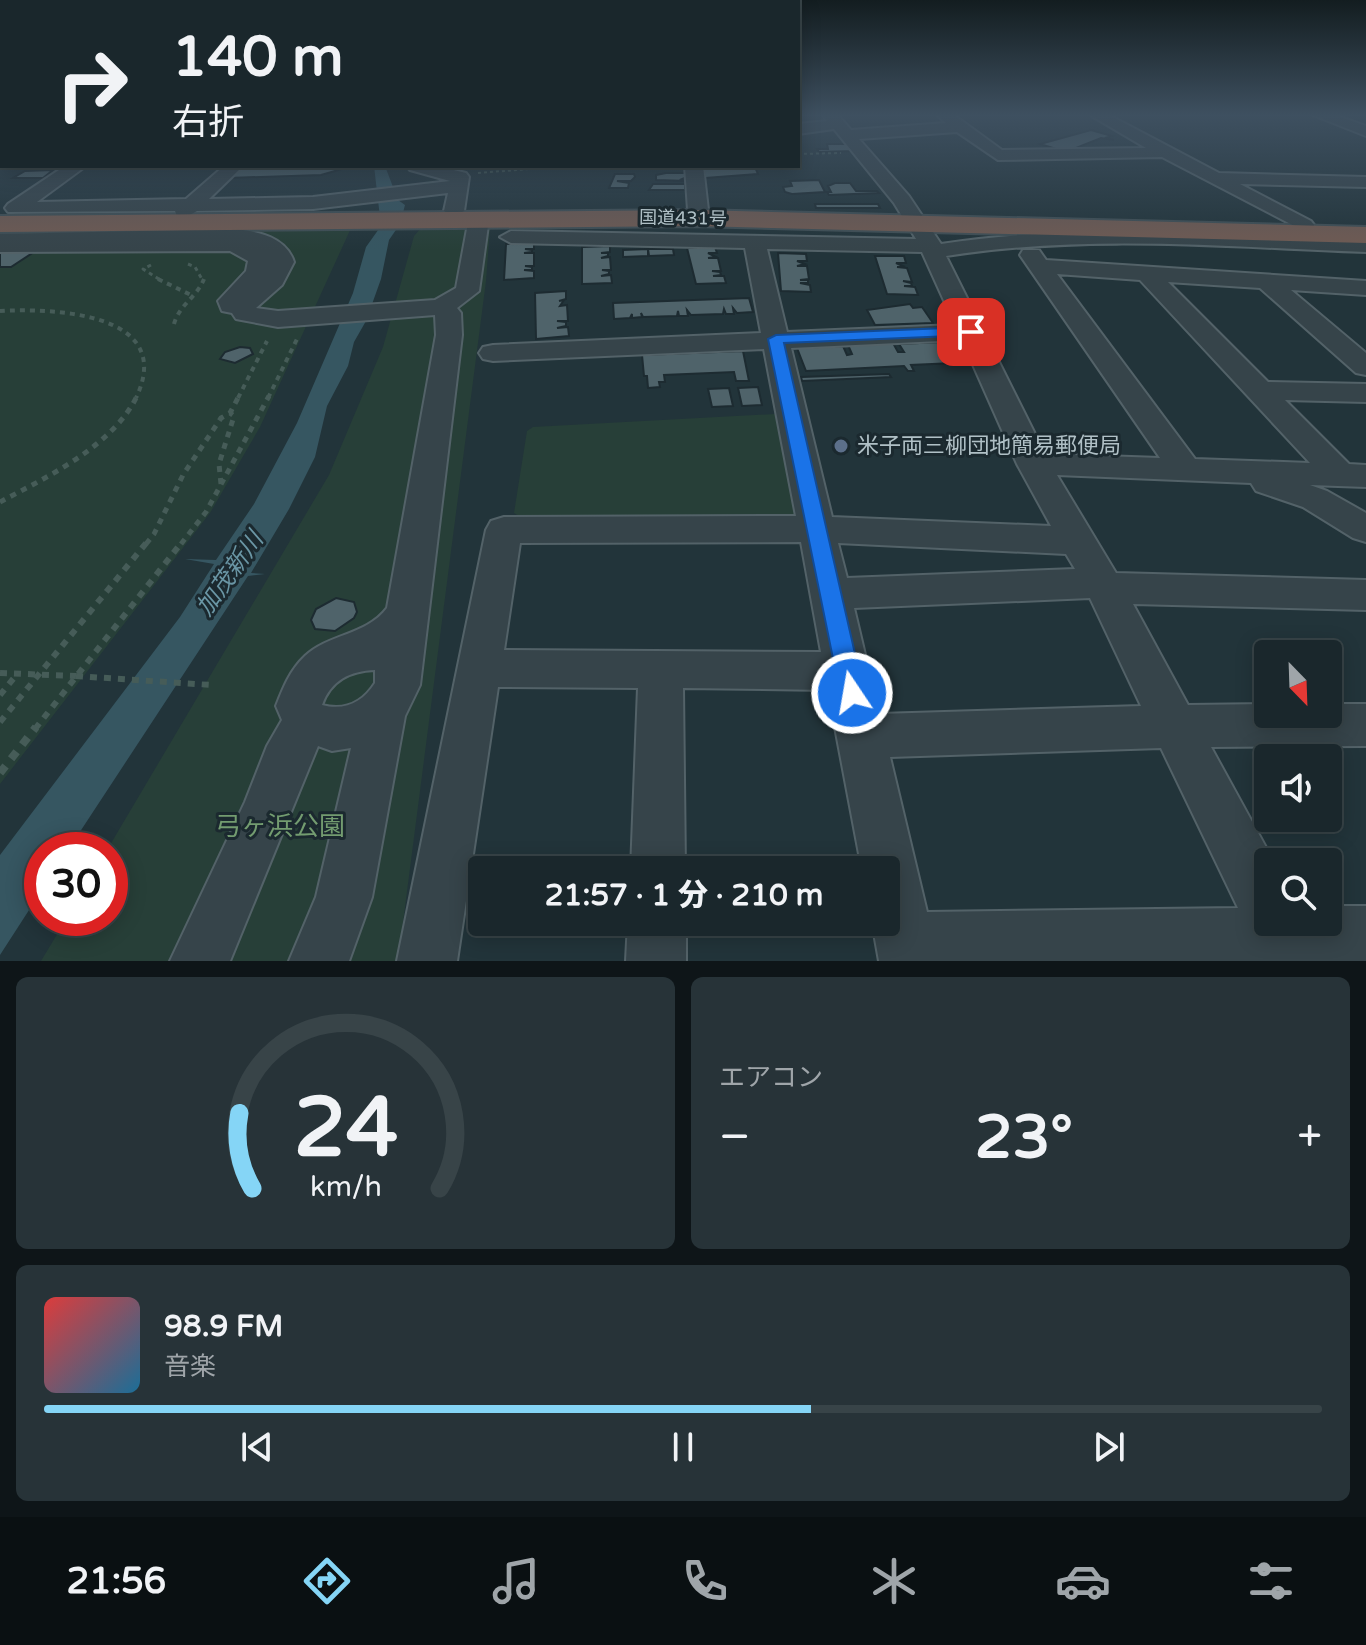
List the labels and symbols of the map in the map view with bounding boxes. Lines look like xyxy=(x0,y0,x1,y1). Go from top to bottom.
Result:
street label: 国道431号 xyxy=(639,206,727,230)
pin xyxy=(937,298,1005,366)
place label: 米子両三柳団地簡易郵便局 xyxy=(857,433,1121,459)
marker: 米子両三柳団地簡易郵便局 xyxy=(832,437,850,455)
water label: 加茂新川 xyxy=(191,524,271,622)
north arrow xyxy=(1254,640,1342,728)
position arrow xyxy=(810,651,894,735)
park label: 弓ヶ浜公園 xyxy=(215,811,345,842)
speed limit sign: 30 xyxy=(24,832,128,936)

